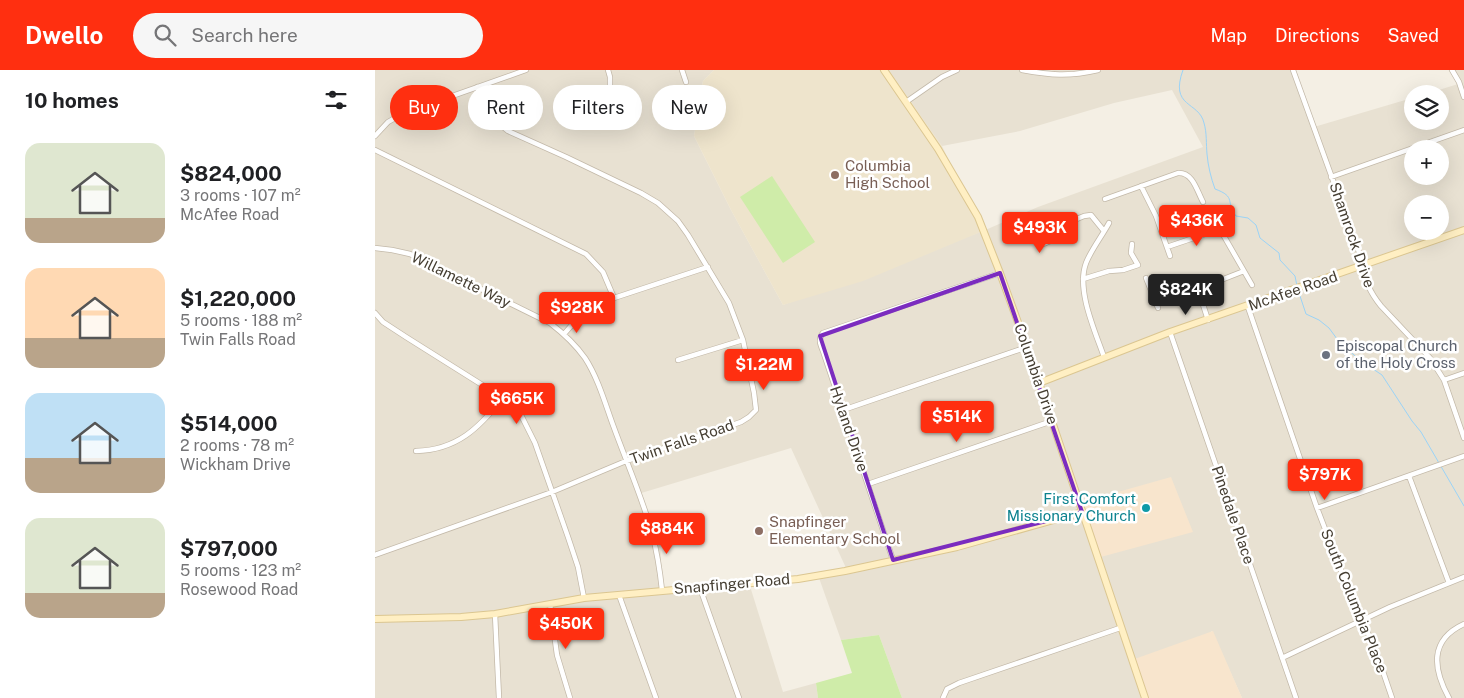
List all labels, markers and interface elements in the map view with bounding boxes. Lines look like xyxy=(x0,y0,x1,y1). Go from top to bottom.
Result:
search box xyxy=(133,13,483,58)
text: Dwello xyxy=(25,21,103,49)
icon: search xyxy=(151,21,179,49)
text: Search here xyxy=(191,24,298,46)
text: Map xyxy=(1210,25,1247,46)
text: Directions xyxy=(1275,25,1360,46)
text: Saved xyxy=(1388,25,1439,46)
chip: Buy xyxy=(390,85,458,130)
chip: Rent xyxy=(468,85,543,130)
chip: Filters xyxy=(553,85,642,130)
chip: New xyxy=(652,85,726,130)
map controls xyxy=(1404,85,1449,240)
button: layers xyxy=(1404,85,1449,130)
icon: filters xyxy=(322,86,350,114)
text: 10 homes xyxy=(25,88,119,113)
button: + xyxy=(1404,140,1449,185)
place label: Columbia High School xyxy=(845,157,930,191)
text: $824,000 xyxy=(180,161,282,186)
icon: home xyxy=(65,163,125,223)
marker: Columbia High School xyxy=(829,169,841,181)
street label: Shamrock Drive xyxy=(1326,180,1378,290)
text: 3 rooms · 107 m² xyxy=(180,186,301,205)
button: − xyxy=(1404,195,1449,240)
pin: $436K xyxy=(1162,204,1232,247)
text: McAfee Road xyxy=(180,205,279,224)
text: $436K xyxy=(1170,211,1224,230)
pin: $493K xyxy=(1005,212,1075,254)
text: $493K xyxy=(1013,218,1067,237)
street label: Willamette Way xyxy=(409,248,514,311)
street label: McAfee Road xyxy=(1246,267,1340,314)
pin: $824K xyxy=(1151,274,1221,316)
text: $824K xyxy=(1159,280,1213,299)
text: $1,220,000 xyxy=(180,286,296,311)
icon: home xyxy=(65,288,125,348)
pin: $928K xyxy=(542,292,612,334)
text: $928K xyxy=(550,298,604,317)
text: 5 rooms · 188 m² xyxy=(180,311,302,330)
street label: Columbia Drive xyxy=(1011,321,1062,426)
text: Twin Falls Road xyxy=(180,330,296,349)
place label: Episcopal Church of the Holy Cross xyxy=(1336,337,1457,371)
pin: $1.22M xyxy=(723,348,805,391)
marker: Episcopal Church of the Holy Cross xyxy=(1320,349,1332,361)
text: $1.22M xyxy=(735,355,793,374)
pin: $665K xyxy=(482,382,552,425)
street label: Hyland Drive xyxy=(827,384,872,474)
text: $665K xyxy=(490,389,544,408)
pin: $514K xyxy=(922,400,992,443)
text: $514K xyxy=(932,407,982,426)
text: $514,000 xyxy=(180,411,278,436)
icon: home xyxy=(65,413,125,473)
street label: Twin Falls Road xyxy=(628,416,736,467)
text: 2 rooms · 78 m² xyxy=(180,436,294,455)
text: Wickham Drive xyxy=(180,455,291,474)
pin: $797K xyxy=(1290,458,1360,501)
street label: Pinedale Place xyxy=(1209,463,1258,566)
text: $797K xyxy=(1299,465,1351,484)
place label: First Comfort Missionary Church xyxy=(1007,490,1136,524)
marker: First Comfort Missionary Church xyxy=(1140,502,1152,514)
pin: $884K xyxy=(632,512,702,555)
place label: Snapfinger Elementary School xyxy=(769,513,901,547)
text: $884K xyxy=(640,519,694,538)
marker: Snapfinger Elementary School xyxy=(753,525,765,537)
street label: South Columbia Place xyxy=(1318,526,1391,675)
text: $797,000 xyxy=(180,536,278,561)
icon: home xyxy=(65,538,125,598)
text: 5 rooms · 123 m² xyxy=(180,561,301,580)
street label: Snapfinger Road xyxy=(673,570,791,597)
text: Rosewood Road xyxy=(180,580,298,599)
pin: $450K xyxy=(531,608,601,650)
text: $450K xyxy=(539,614,593,633)

